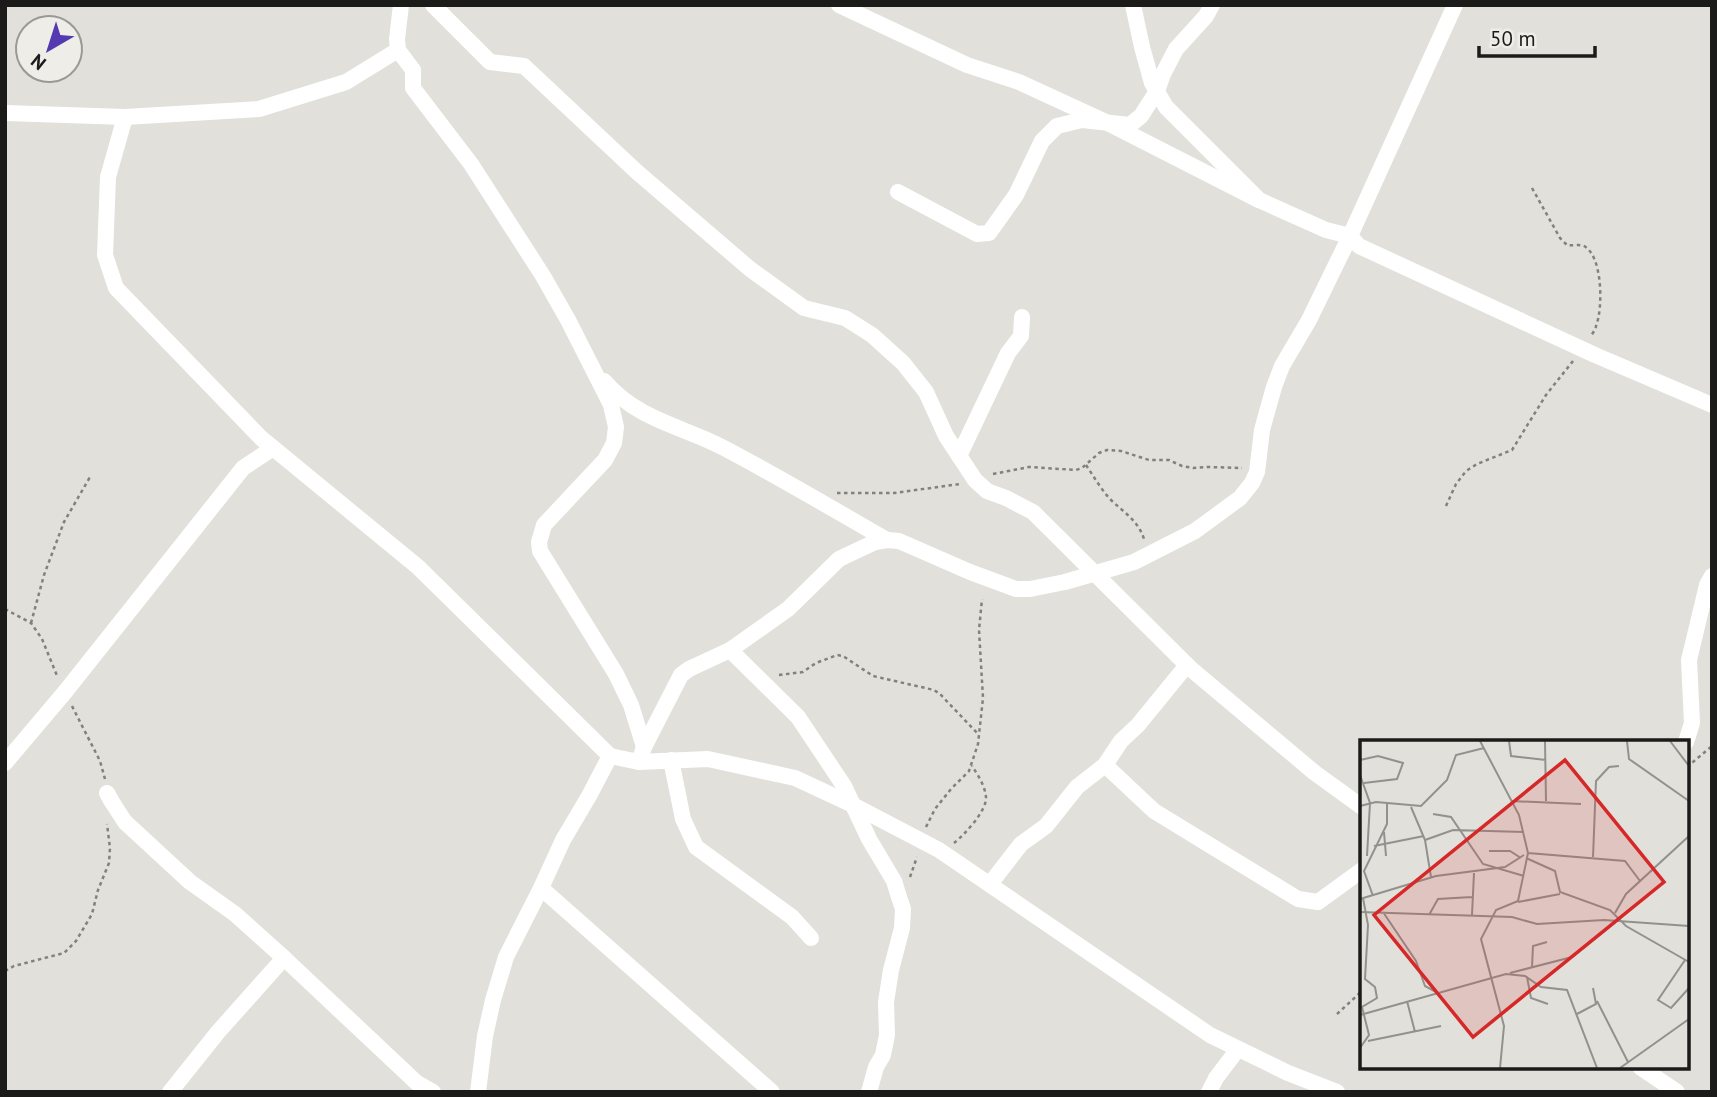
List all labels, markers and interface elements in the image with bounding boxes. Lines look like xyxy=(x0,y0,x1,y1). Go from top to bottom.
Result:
north arrow xyxy=(14,14,84,84)
scale bar xyxy=(1479,14,1594,58)
text: 50 m xyxy=(1490,25,1536,52)
text: N xyxy=(26,49,51,75)
inset map xyxy=(1360,740,1689,1069)

